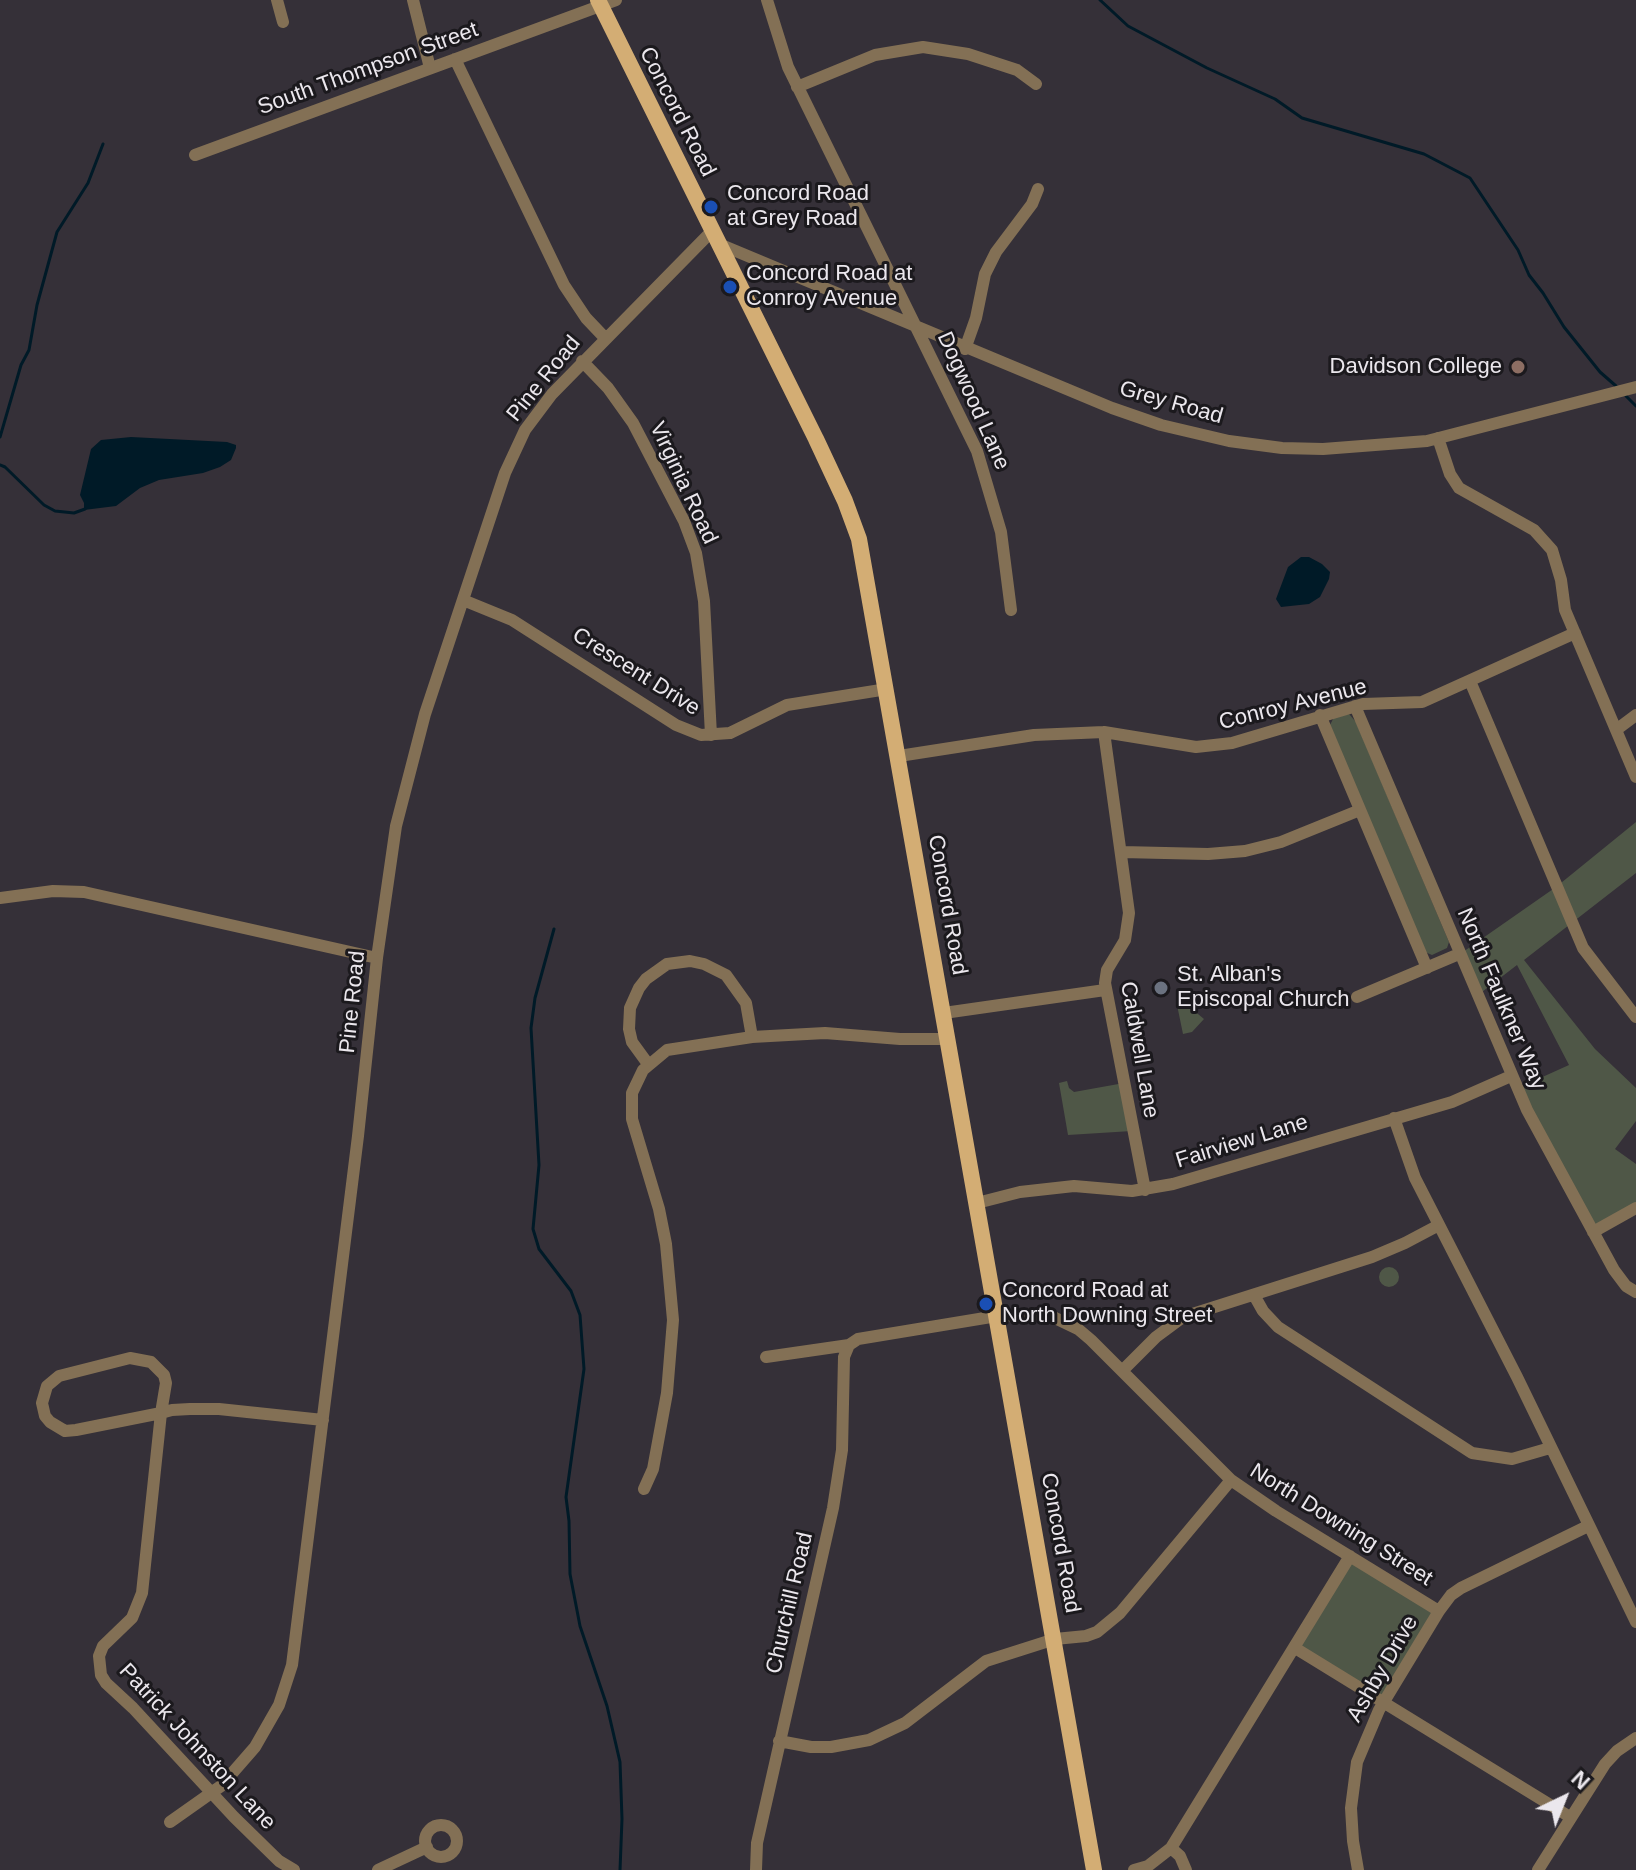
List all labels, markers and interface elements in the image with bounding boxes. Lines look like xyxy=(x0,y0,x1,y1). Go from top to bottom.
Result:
street label: South Thompson Street xyxy=(254,17,482,121)
street label: Concord Road xyxy=(633,43,721,181)
place label: Concord Road at Grey Road xyxy=(727,181,869,232)
marker: Concord Road at Grey Road xyxy=(702,198,720,216)
place label: Concord Road at Conroy Avenue xyxy=(746,261,912,312)
marker: Concord Road at Conroy Avenue xyxy=(721,278,739,296)
street label: Dogwood Lane xyxy=(931,328,1015,474)
street label: Pine Road xyxy=(501,331,587,427)
place label: Davidson College xyxy=(1330,354,1502,380)
marker: Davidson College xyxy=(1509,358,1527,376)
street label: Grey Road xyxy=(1116,376,1226,430)
street label: Virginia Road xyxy=(643,418,723,548)
street label: Crescent Drive xyxy=(567,622,705,722)
street label: Conroy Avenue xyxy=(1216,674,1370,736)
street label: Concord Road xyxy=(922,833,972,977)
street label: North Faulkner Way xyxy=(1451,904,1551,1094)
street label: Pine Road xyxy=(335,950,371,1054)
place label: St. Alban's Episcopal Church xyxy=(1177,962,1349,1014)
marker: St. Alban's Episcopal Church xyxy=(1152,979,1170,997)
street label: Caldwell Lane xyxy=(1114,980,1164,1120)
street label: Fairview Lane xyxy=(1173,1109,1311,1175)
place label: Concord Road at North Downing Street xyxy=(1002,1278,1212,1330)
marker: Concord Road at North Downing Street xyxy=(977,1295,995,1313)
street label: North Downing Street xyxy=(1245,1458,1437,1592)
street label: Concord Road xyxy=(1035,1471,1085,1615)
street label: Churchill Road xyxy=(761,1530,819,1676)
street label: Ashby Drive xyxy=(1342,1611,1424,1727)
street label: Patrick Johnston Lane xyxy=(113,1658,281,1836)
north arrow xyxy=(1524,1758,1604,1838)
text: N xyxy=(1566,1766,1595,1795)

